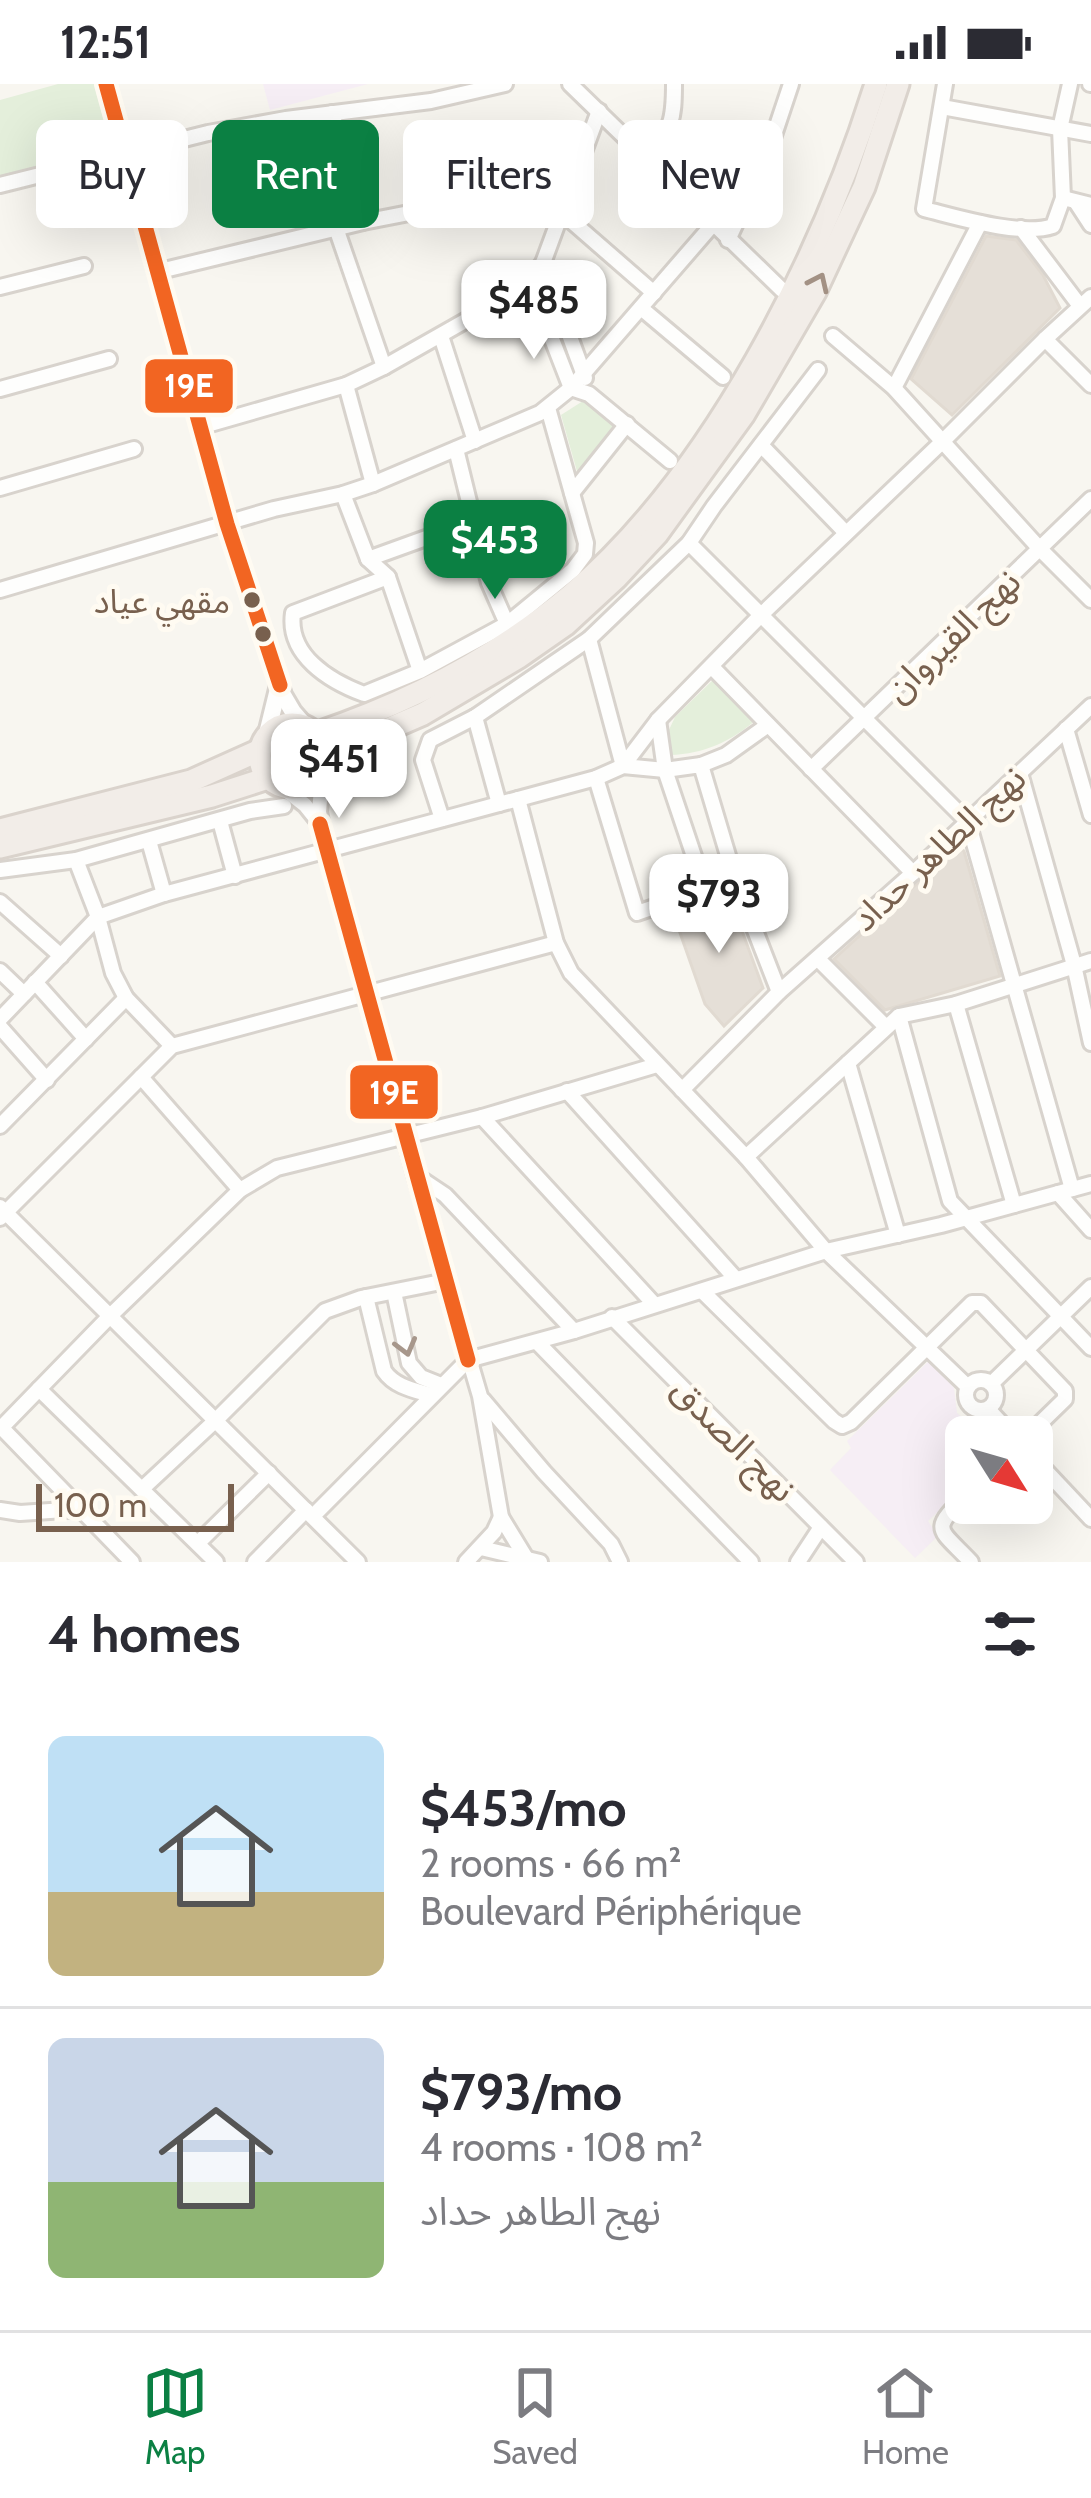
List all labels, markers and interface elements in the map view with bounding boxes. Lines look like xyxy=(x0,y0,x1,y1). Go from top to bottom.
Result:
text: 12:51 xyxy=(60,15,151,69)
chip: Buy xyxy=(36,120,188,228)
chip: Rent xyxy=(212,120,379,228)
chip: Filters xyxy=(403,120,594,228)
chip: New xyxy=(618,120,783,228)
pin: $485 xyxy=(463,260,605,362)
one-way arrow xyxy=(805,273,828,294)
text: $485 xyxy=(488,275,580,323)
line badge: 19E xyxy=(143,357,235,415)
text: 19E xyxy=(164,365,214,405)
pin: $453 xyxy=(424,500,566,602)
text: $453 xyxy=(451,515,539,563)
street label: نهج القيروان xyxy=(875,559,1033,714)
place label: مقهي عياد xyxy=(94,581,230,627)
marker: مقهي عياد xyxy=(241,589,263,611)
unlabelled marker xyxy=(252,623,274,645)
pin: $451 xyxy=(268,719,410,821)
text: $451 xyxy=(298,734,380,782)
street label: نهج الطاهر حداد xyxy=(842,756,1038,944)
pin: $793 xyxy=(648,854,790,956)
text: $793 xyxy=(676,869,762,917)
line badge: 19E xyxy=(348,1063,440,1121)
text: 19E xyxy=(369,1072,419,1112)
one-way arrow xyxy=(392,1337,417,1357)
street label: نهج الصدق xyxy=(659,1367,806,1514)
north arrow xyxy=(945,1416,1053,1524)
map controls xyxy=(945,1416,1053,1524)
scale bar xyxy=(36,1478,234,1531)
text: 100 m xyxy=(54,1485,147,1525)
icon: filters xyxy=(977,1601,1043,1667)
text: 4 homes xyxy=(48,1603,240,1665)
text: $453/mo xyxy=(420,1777,627,1839)
icon: home xyxy=(144,1784,288,1928)
text: 2 rooms · 66 m² xyxy=(420,1839,681,1887)
text: Boulevard Périphérique xyxy=(420,1887,802,1935)
text: $793/mo xyxy=(420,2061,622,2123)
icon: home xyxy=(144,2086,288,2230)
text: 4 rooms · 108 m² xyxy=(420,2123,703,2171)
text: نهج الطاهر حداد xyxy=(420,2187,661,2235)
tab: Map xyxy=(142,2360,208,2472)
tab: Saved xyxy=(492,2360,578,2472)
tab: Home xyxy=(862,2360,949,2472)

